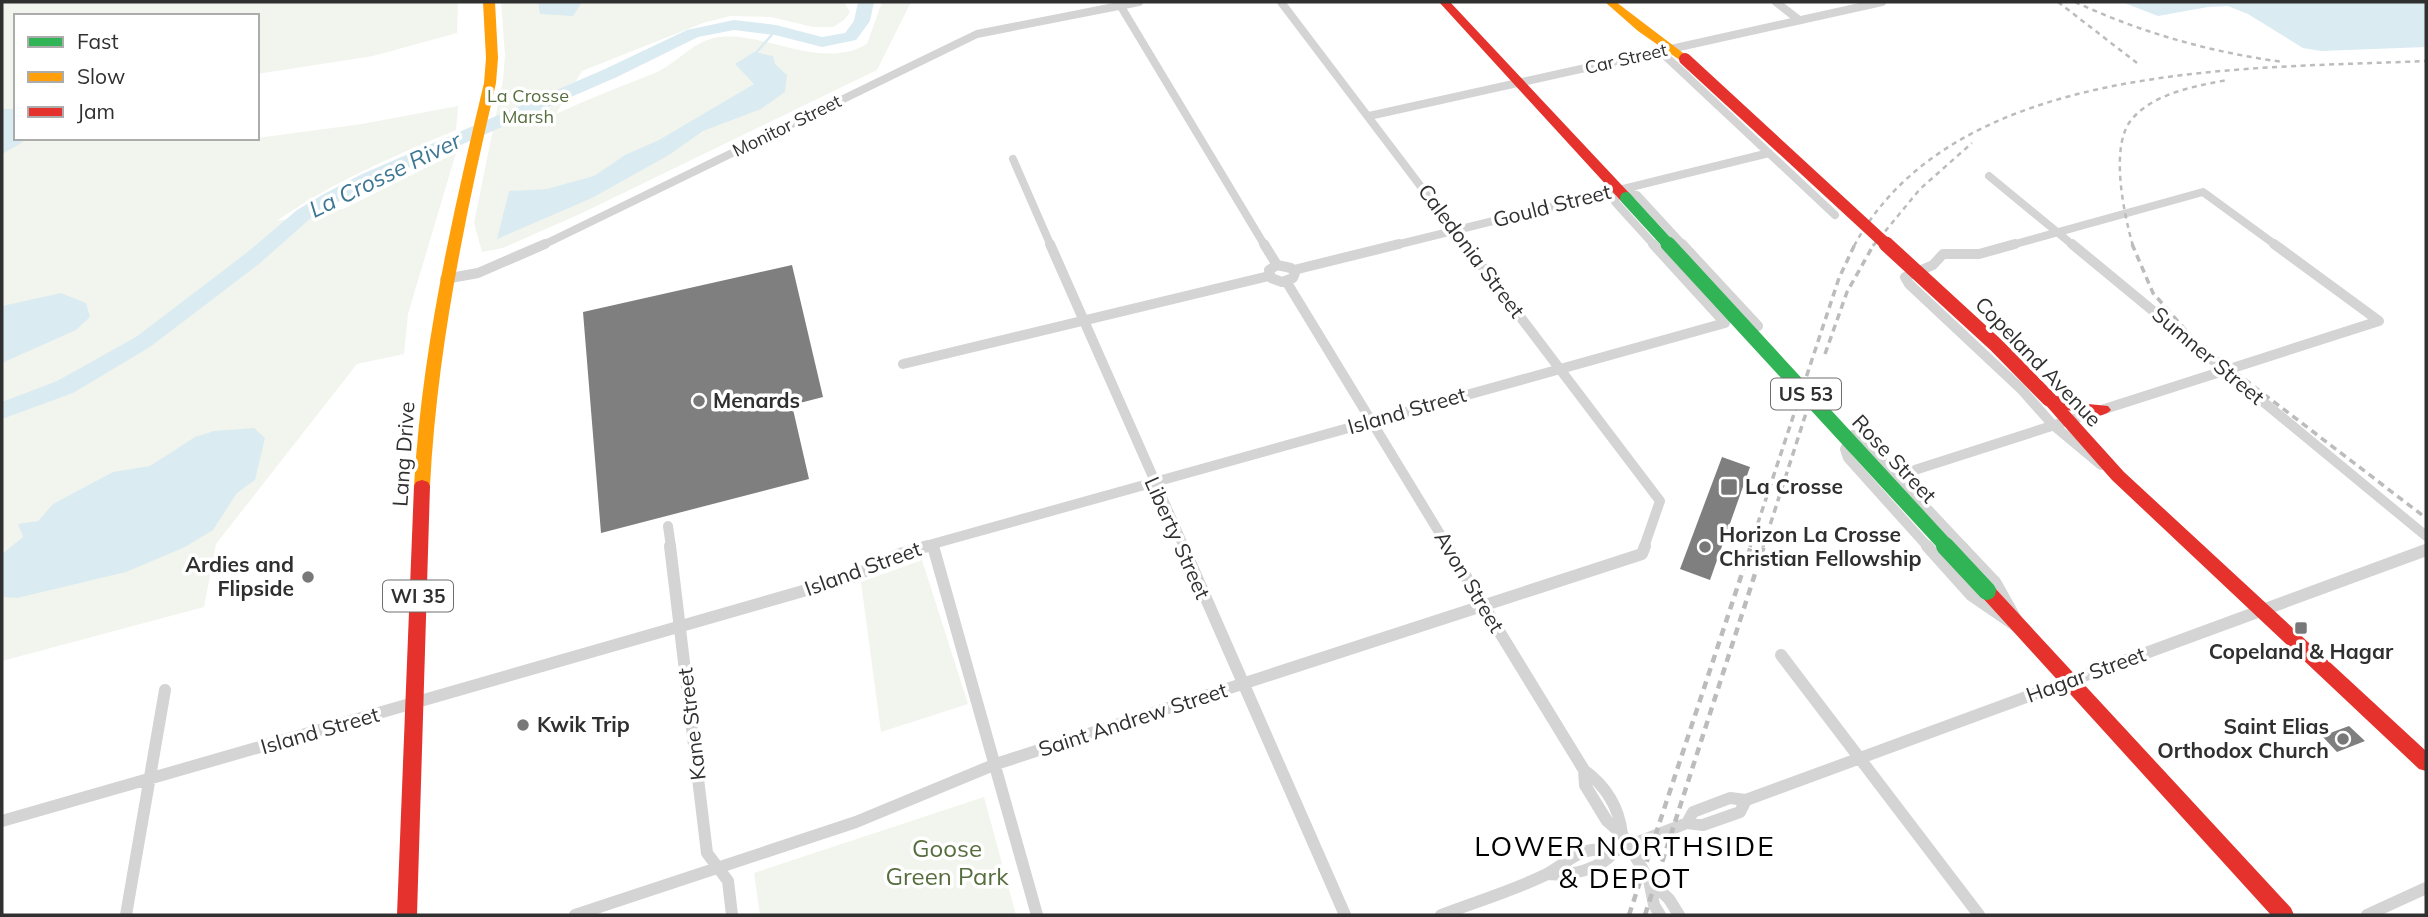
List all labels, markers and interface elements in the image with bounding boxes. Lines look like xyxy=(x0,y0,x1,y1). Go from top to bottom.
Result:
legend xyxy=(14,14,259,140)
text: Fast xyxy=(77,28,119,54)
street label: Car Street xyxy=(1582,38,1669,79)
text: Slow xyxy=(77,63,125,89)
park label: La Crosse Marsh xyxy=(487,84,569,128)
street label: Monitor Street xyxy=(729,89,845,162)
text: Jam xyxy=(77,98,115,124)
water label: La Crosse River xyxy=(304,125,467,224)
street label: Caledonia Street xyxy=(1413,178,1531,323)
street label: Gould Street xyxy=(1490,178,1613,232)
street label: Copeland Avenue xyxy=(1970,291,2107,432)
street label: Sumner Street xyxy=(2147,301,2270,410)
road number: US 53 xyxy=(1771,378,1841,410)
street label: Island Street xyxy=(1345,381,1469,439)
place label: Menards xyxy=(713,387,800,413)
marker: Menards xyxy=(691,393,707,409)
street label: Lang Drive xyxy=(386,401,420,507)
street label: Rose Street xyxy=(1847,409,1942,508)
street label: Liberty Street xyxy=(1139,473,1216,603)
place label: La Crosse xyxy=(1745,473,1843,499)
marker: La Crosse xyxy=(1719,477,1739,497)
place label: Horizon La Crosse Christian Fellowship xyxy=(1719,521,1921,571)
street label: Avon Street xyxy=(1429,526,1510,637)
street label: Island Street xyxy=(801,535,924,601)
marker: Horizon La Crosse Christian Fellowship xyxy=(1697,539,1713,555)
place label: Ardies and Flipside xyxy=(185,551,294,601)
marker: Ardies and Flipside xyxy=(300,569,316,585)
road number: WI 35 xyxy=(383,580,453,611)
marker: Copeland & Hagar xyxy=(2293,620,2309,636)
place label: Copeland & Hagar xyxy=(2209,638,2394,664)
street label: Hagar Street xyxy=(2022,640,2149,708)
street label: Kane Street xyxy=(671,666,711,782)
street label: Saint Andrew Street xyxy=(1035,676,1230,762)
street label: Island Street xyxy=(258,701,382,759)
place label: Kwik Trip xyxy=(537,711,630,737)
place label: Saint Elias Orthodox Church xyxy=(2157,713,2329,763)
marker: Kwik Trip xyxy=(515,717,531,733)
marker: Saint Elias Orthodox Church xyxy=(2335,731,2351,747)
district label: LOWER NORTHSIDE & DEPOT xyxy=(1474,828,1776,895)
park label: Goose Green Park xyxy=(885,833,1009,891)

